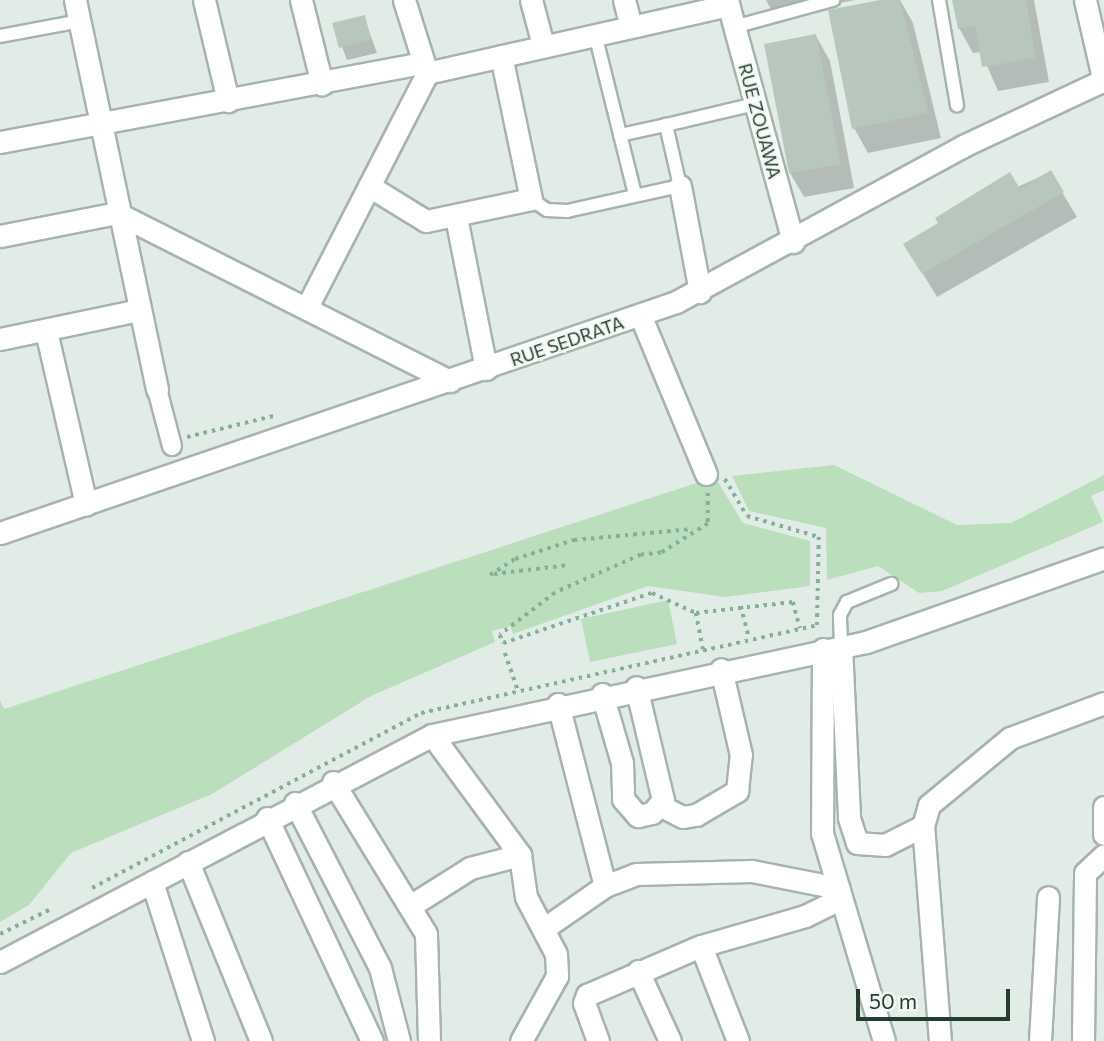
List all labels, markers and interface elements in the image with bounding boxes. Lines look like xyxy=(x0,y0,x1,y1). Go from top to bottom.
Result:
street label: RUE ZOUAWA xyxy=(734,61,786,181)
street label: RUE SEDRATA xyxy=(507,311,627,371)
scale bar xyxy=(859,974,1013,1018)
text: 50 m xyxy=(869,988,917,1013)

